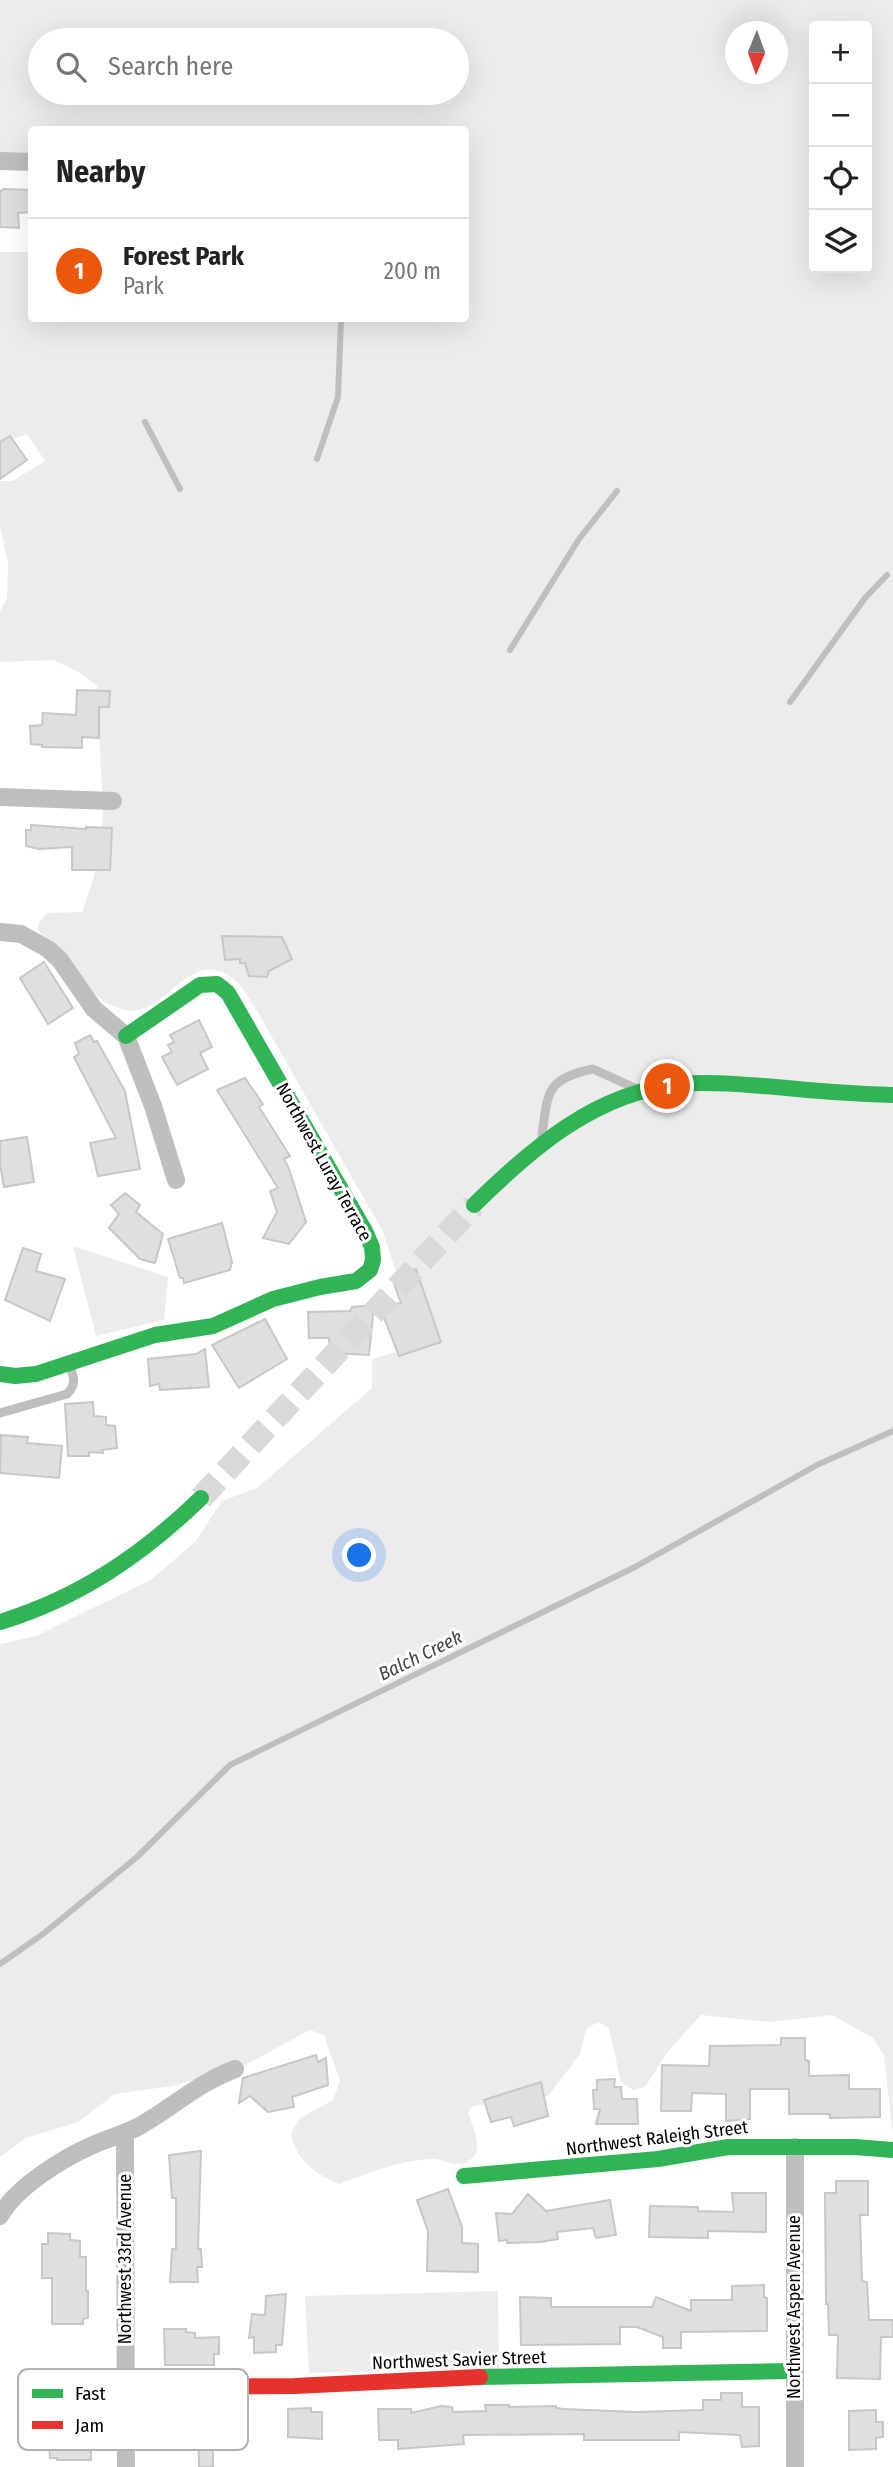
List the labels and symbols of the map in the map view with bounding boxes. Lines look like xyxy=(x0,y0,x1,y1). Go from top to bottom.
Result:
north arrow xyxy=(725,21,788,84)
pin: 1 xyxy=(644,1060,690,1112)
street label: Northwest Luray Terrace xyxy=(271,1079,377,1245)
your location xyxy=(342,1538,376,1572)
water label: Balch Creek xyxy=(375,1625,466,1686)
street label: Northwest Raleigh Street xyxy=(565,2116,749,2160)
street label: Northwest 33rd Avenue xyxy=(114,2174,136,2344)
street label: Northwest Aspen Avenue xyxy=(783,2215,805,2399)
street label: Northwest Savier Street xyxy=(372,2346,547,2374)
legend xyxy=(18,2369,248,2450)
text: Fast xyxy=(75,2382,106,2405)
text: Jam xyxy=(75,2414,104,2437)

